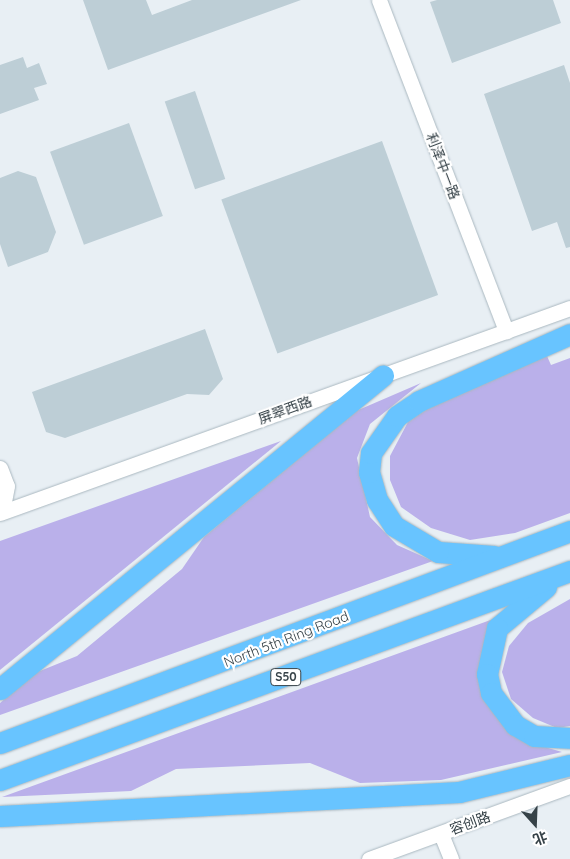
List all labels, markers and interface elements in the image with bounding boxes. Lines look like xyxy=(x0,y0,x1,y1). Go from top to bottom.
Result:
street label: 利泽中一路 xyxy=(423,130,463,202)
street label: 屏翠西路 xyxy=(256,393,314,427)
street label: North 5th Ring Road xyxy=(221,607,351,671)
road number: S50 xyxy=(270,668,302,686)
north arrow xyxy=(510,799,560,849)
street label: 容创路 xyxy=(447,808,493,838)
text: 北 xyxy=(530,827,550,849)

